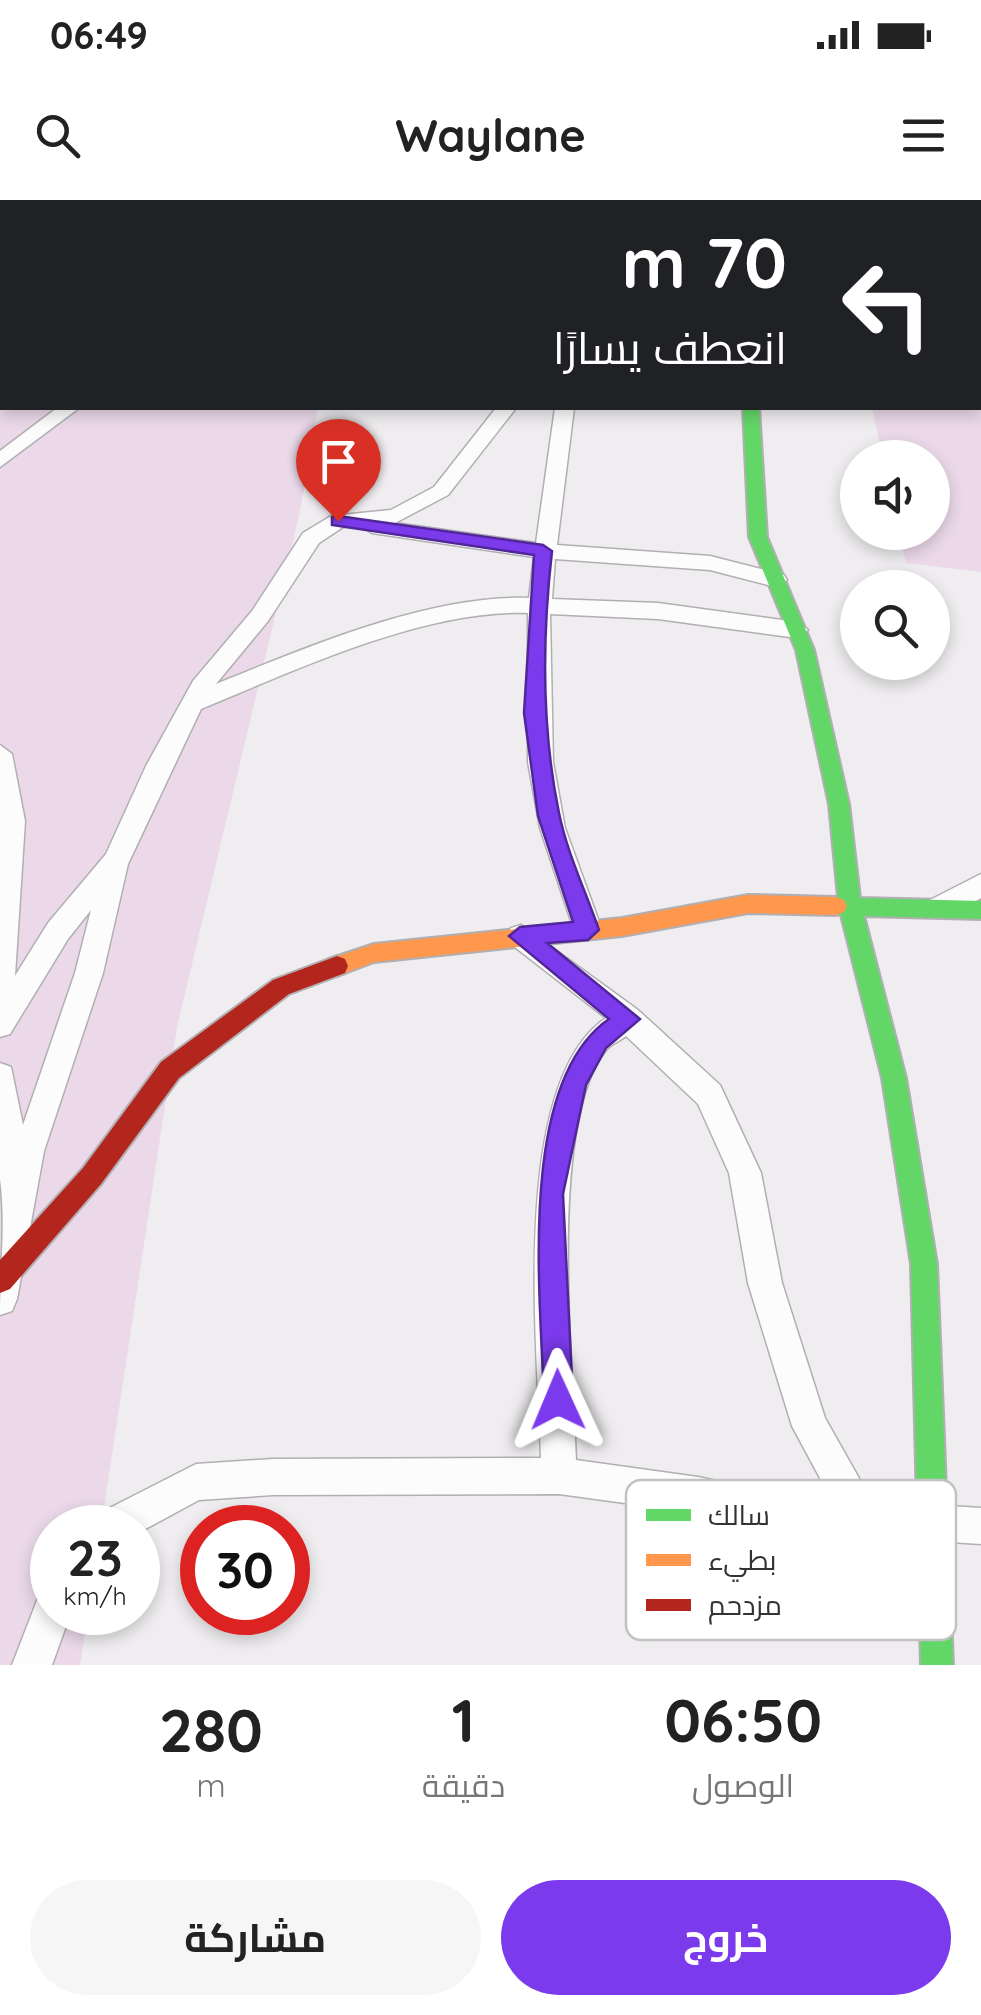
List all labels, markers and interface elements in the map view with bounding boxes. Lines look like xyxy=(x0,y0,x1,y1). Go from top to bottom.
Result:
text: 06:49 xyxy=(50,11,148,59)
text: Waylane xyxy=(395,107,586,163)
icon: search xyxy=(30,108,85,163)
icon: menu xyxy=(896,108,951,163)
text: 70 m xyxy=(621,218,787,306)
icon: left xyxy=(822,240,952,370)
text: انعطف يسارًا xyxy=(553,319,787,375)
pin xyxy=(296,419,381,522)
icon: arrive xyxy=(311,434,366,489)
map controls xyxy=(840,440,950,680)
button: sound xyxy=(840,440,950,550)
button: search xyxy=(840,570,950,680)
position arrow xyxy=(506,1348,610,1452)
legend xyxy=(626,1480,956,1640)
text: سالك xyxy=(708,1497,770,1532)
speed limit sign: 30 xyxy=(180,1505,310,1635)
text: 23 xyxy=(67,1526,123,1589)
text: بطيء xyxy=(708,1542,776,1582)
text: km/h xyxy=(63,1580,127,1611)
text: مزدحم xyxy=(708,1587,782,1625)
text: 1 xyxy=(452,1682,475,1757)
text: 06:50 xyxy=(664,1682,822,1757)
text: 280 xyxy=(159,1692,263,1767)
text: m xyxy=(196,1765,226,1805)
text: دقيقة xyxy=(422,1765,505,1805)
text: الوصول xyxy=(692,1765,794,1805)
button: مشاركة xyxy=(30,1880,481,1995)
button: خروج xyxy=(501,1880,951,1995)

